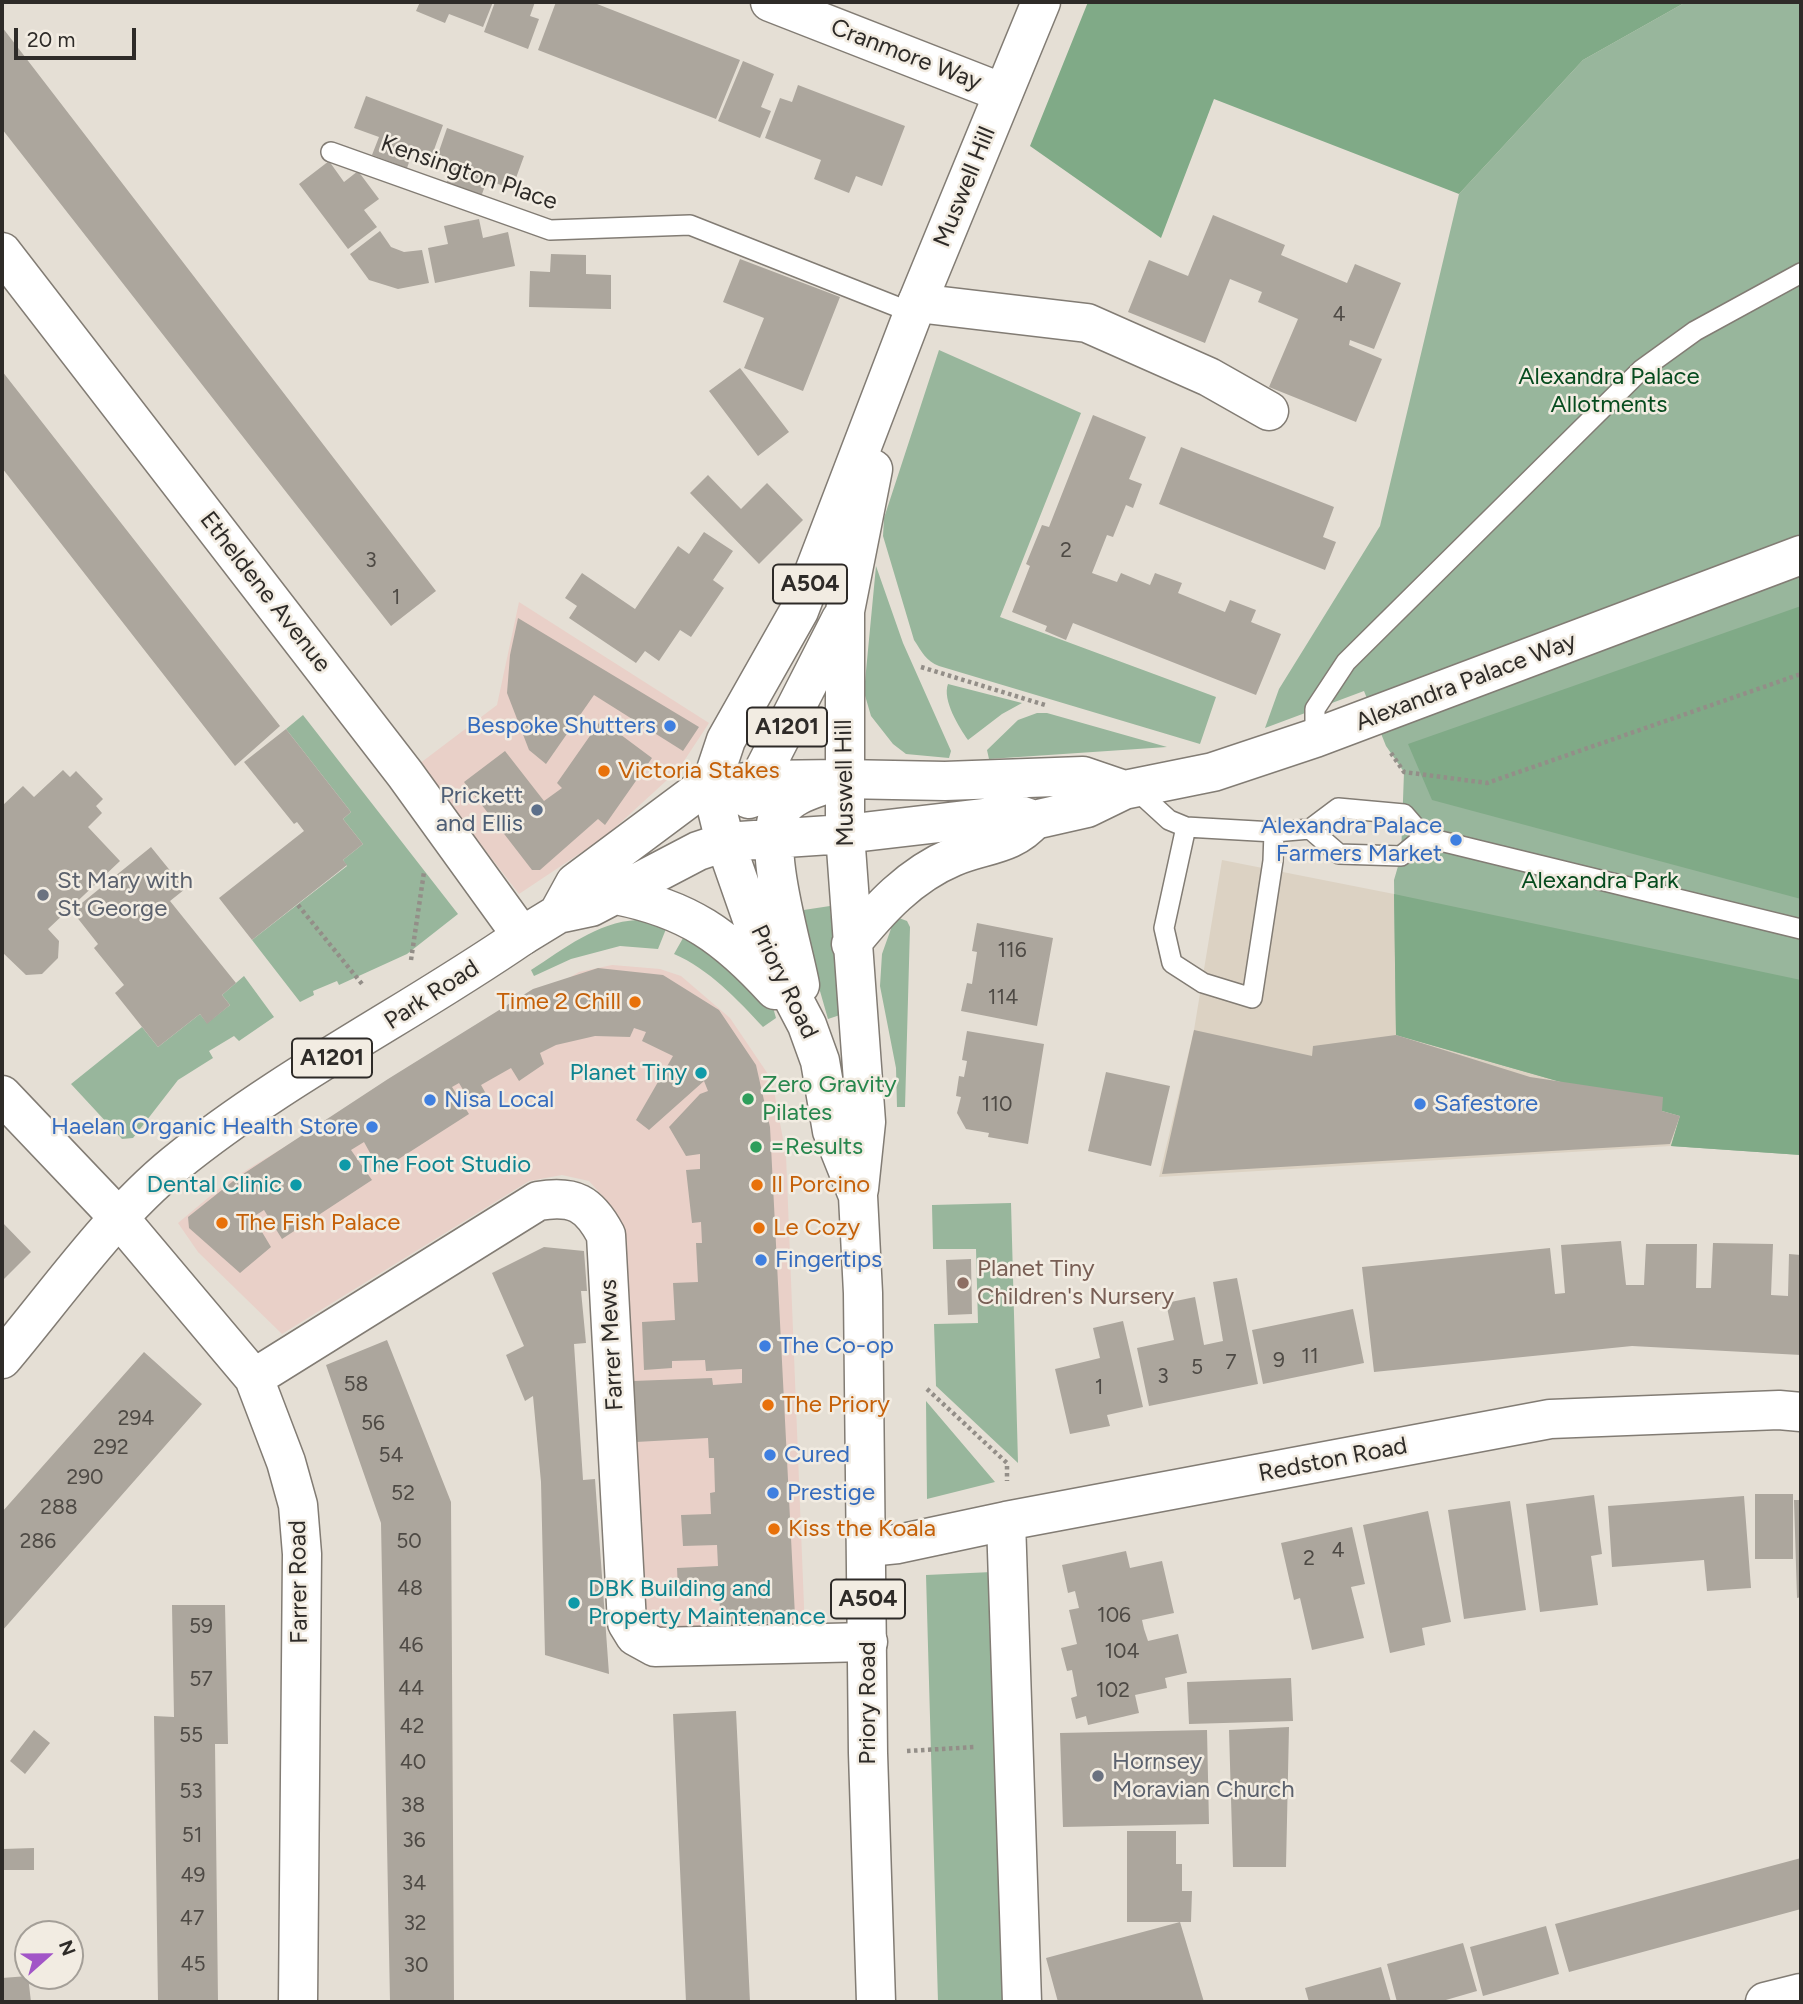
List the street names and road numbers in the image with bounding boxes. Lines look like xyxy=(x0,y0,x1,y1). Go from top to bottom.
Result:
street label: Cranmore Way xyxy=(826,13,986,97)
street label: Muswell Hill xyxy=(928,123,1002,251)
street label: Kensington Place xyxy=(377,129,561,217)
street label: Etheldene Avenue xyxy=(193,506,337,678)
road number: A504 xyxy=(773,564,847,604)
street label: Alexandra Palace Way xyxy=(1352,627,1580,737)
road number: A1201 xyxy=(747,708,827,747)
street label: Muswell Hill xyxy=(829,719,861,847)
street label: Priory Road xyxy=(744,920,824,1044)
street label: Park Road xyxy=(379,954,485,1036)
road number: A1201 xyxy=(292,1038,372,1078)
street label: Farrer Mews xyxy=(594,1279,630,1411)
street label: Redston Road xyxy=(1256,1431,1410,1489)
street label: Farrer Road xyxy=(284,1520,314,1644)
road number: A504 xyxy=(831,1580,905,1618)
street label: Priory Road xyxy=(854,1641,882,1765)

